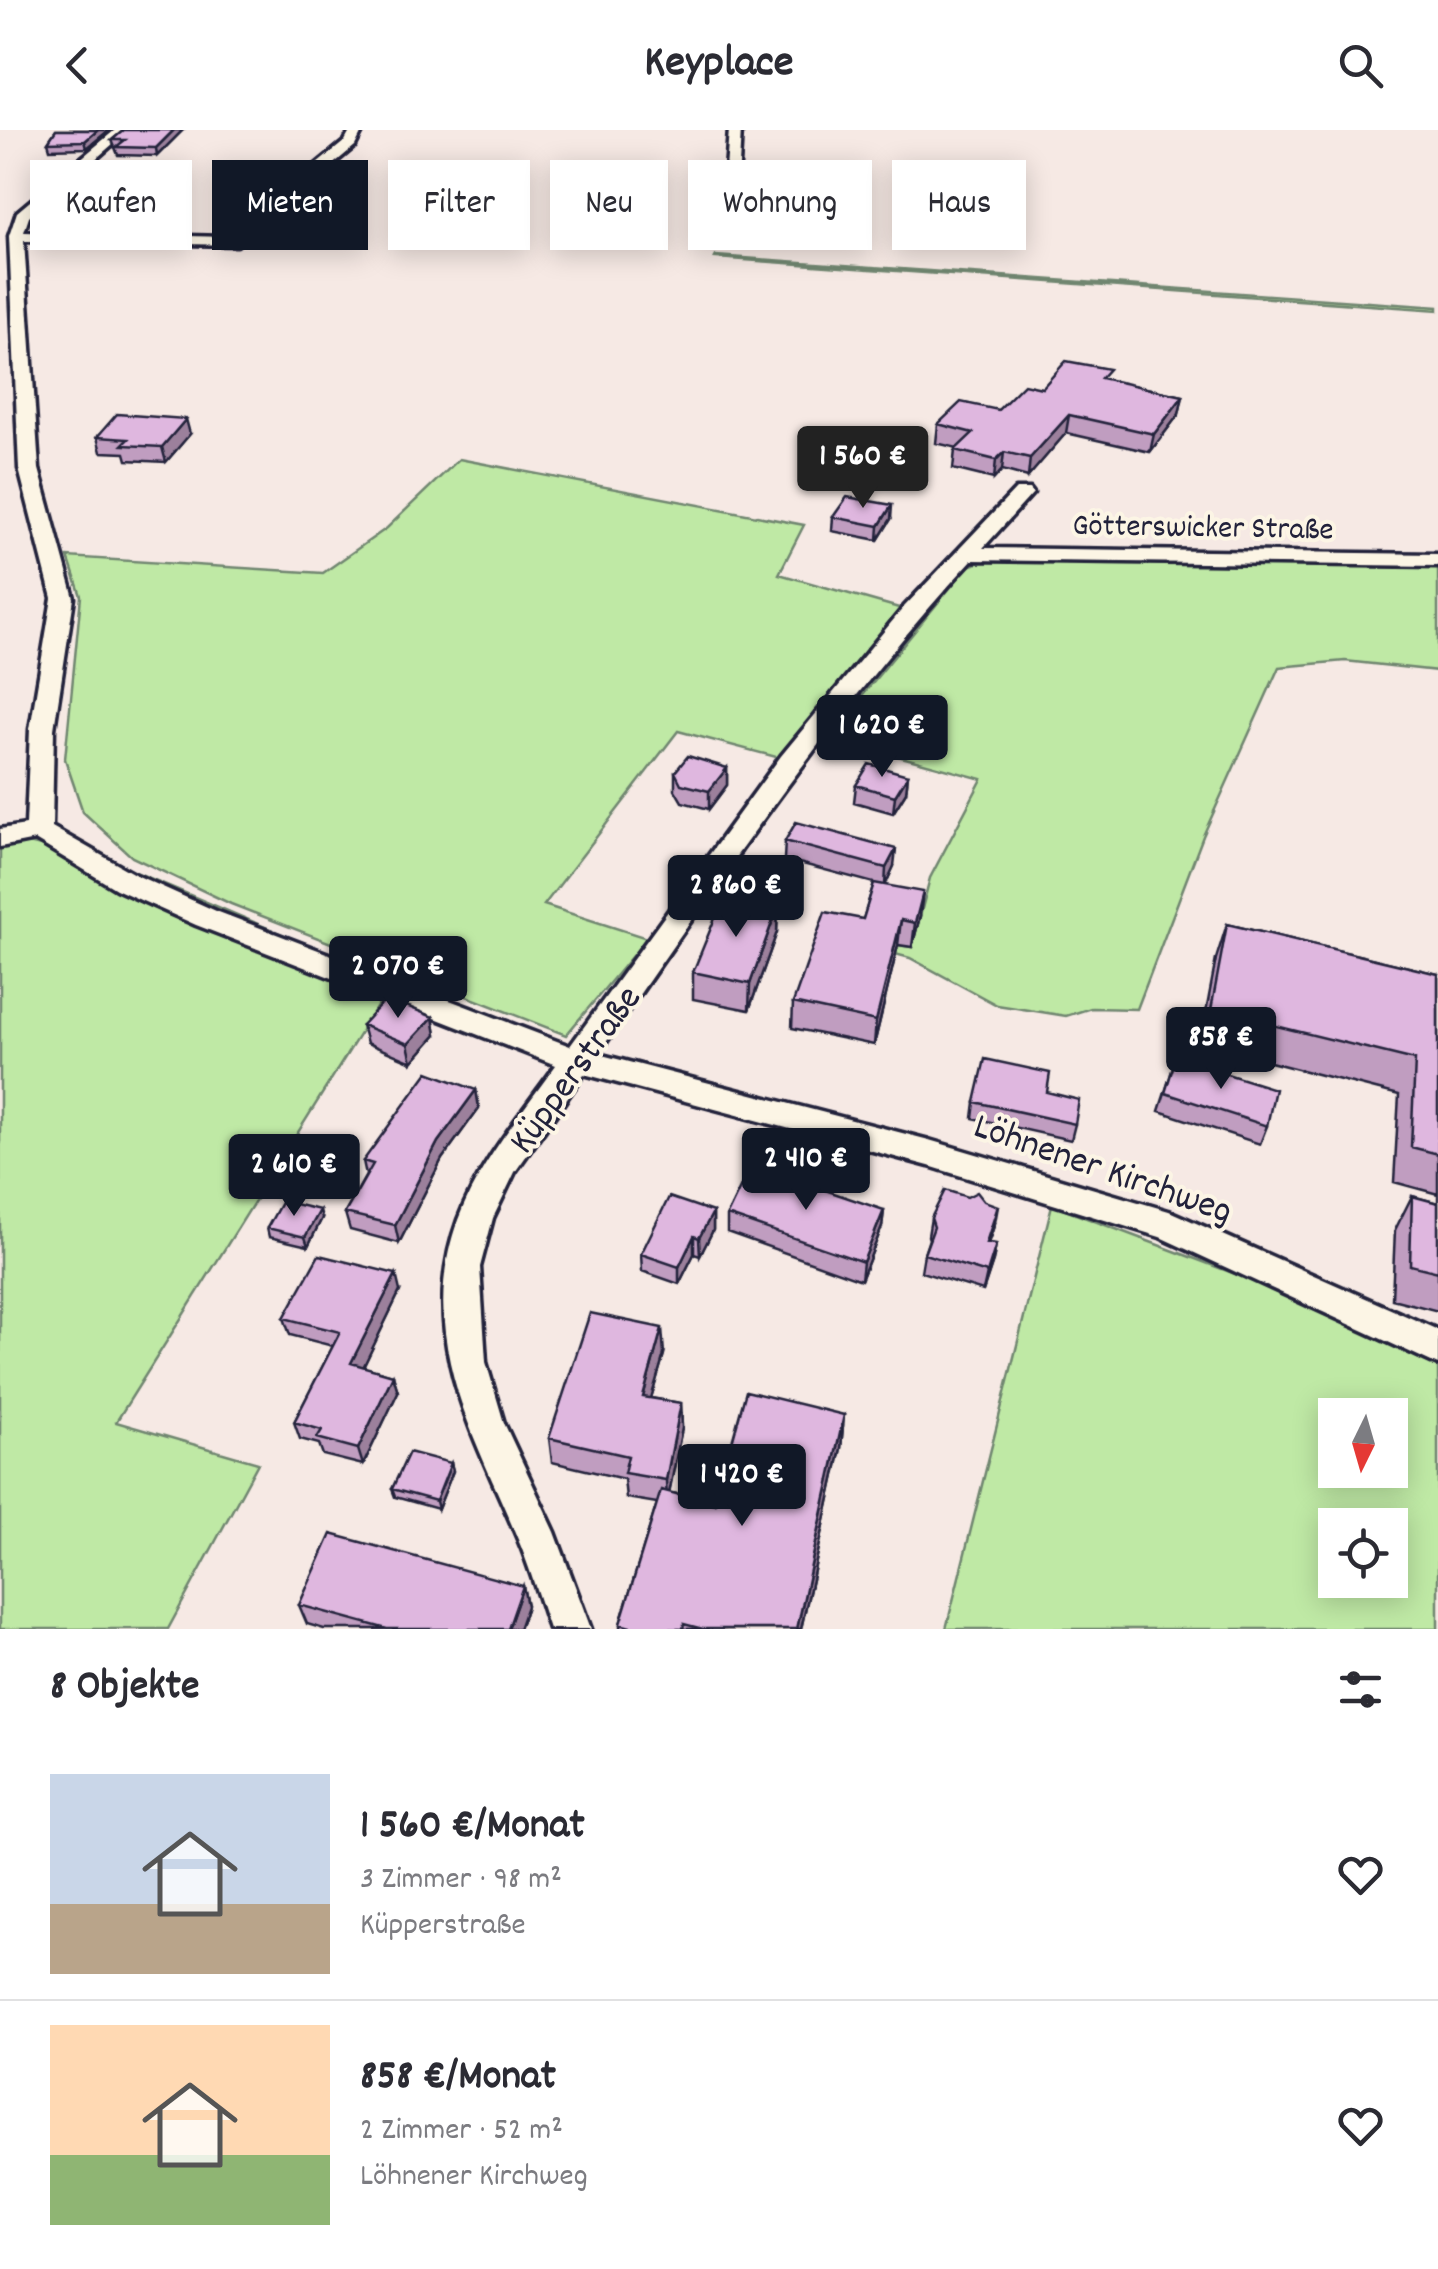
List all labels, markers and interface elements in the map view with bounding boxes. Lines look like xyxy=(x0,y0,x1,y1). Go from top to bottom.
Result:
text: Keyplace xyxy=(644,33,794,97)
icon: back xyxy=(50,38,105,93)
icon: search xyxy=(1333,38,1388,93)
chip: Kaufen xyxy=(30,160,192,250)
chip: Mieten xyxy=(212,160,368,250)
chip: Filter xyxy=(388,160,530,250)
chip: Neu xyxy=(550,160,668,250)
chip: Wohnung xyxy=(688,160,872,250)
chip: Haus xyxy=(892,160,1026,250)
pin: 1 560 € xyxy=(771,426,955,511)
text: 1 560 € xyxy=(819,435,907,481)
street label: Götterswicker Straße xyxy=(1072,505,1334,555)
pin: 1 620 € xyxy=(790,695,974,780)
text: 1 620 € xyxy=(839,704,925,750)
pin: 2 860 € xyxy=(644,855,828,940)
text: 2 860 € xyxy=(690,864,782,910)
pin: 2 070 € xyxy=(306,936,490,1021)
text: 2 070 € xyxy=(351,945,445,991)
street label: Küpperstraße xyxy=(497,976,657,1167)
pin: 858 € xyxy=(1151,1007,1291,1092)
text: 858 € xyxy=(1188,1016,1254,1062)
street label: Löhnener Kirchweg xyxy=(965,1101,1239,1241)
pin: 2 410 € xyxy=(714,1128,898,1213)
pin: 2 610 € xyxy=(202,1134,386,1219)
text: 2 410 € xyxy=(764,1137,848,1183)
text: 2 610 € xyxy=(251,1143,337,1189)
north arrow xyxy=(1318,1398,1408,1488)
map controls xyxy=(1318,1398,1408,1598)
pin: 1 420 € xyxy=(650,1444,834,1529)
text: 1 420 € xyxy=(700,1453,784,1499)
button: locate xyxy=(1318,1508,1408,1598)
text: 8 Objekte xyxy=(50,1659,199,1719)
icon: filters xyxy=(1333,1662,1388,1717)
text: 1 560 €/Monat xyxy=(360,1798,585,1858)
icon: home xyxy=(130,1814,250,1934)
icon: heart xyxy=(1333,1847,1388,1902)
text: 3 Zimmer · 98 m² xyxy=(360,1858,562,1904)
text: Küpperstraße xyxy=(360,1904,525,1950)
text: 858 €/Monat xyxy=(360,2049,556,2109)
icon: home xyxy=(130,2065,250,2185)
icon: heart xyxy=(1333,2098,1388,2153)
text: 2 Zimmer · 52 m² xyxy=(360,2109,563,2155)
text: Löhnener Kirchweg xyxy=(360,2155,588,2201)

